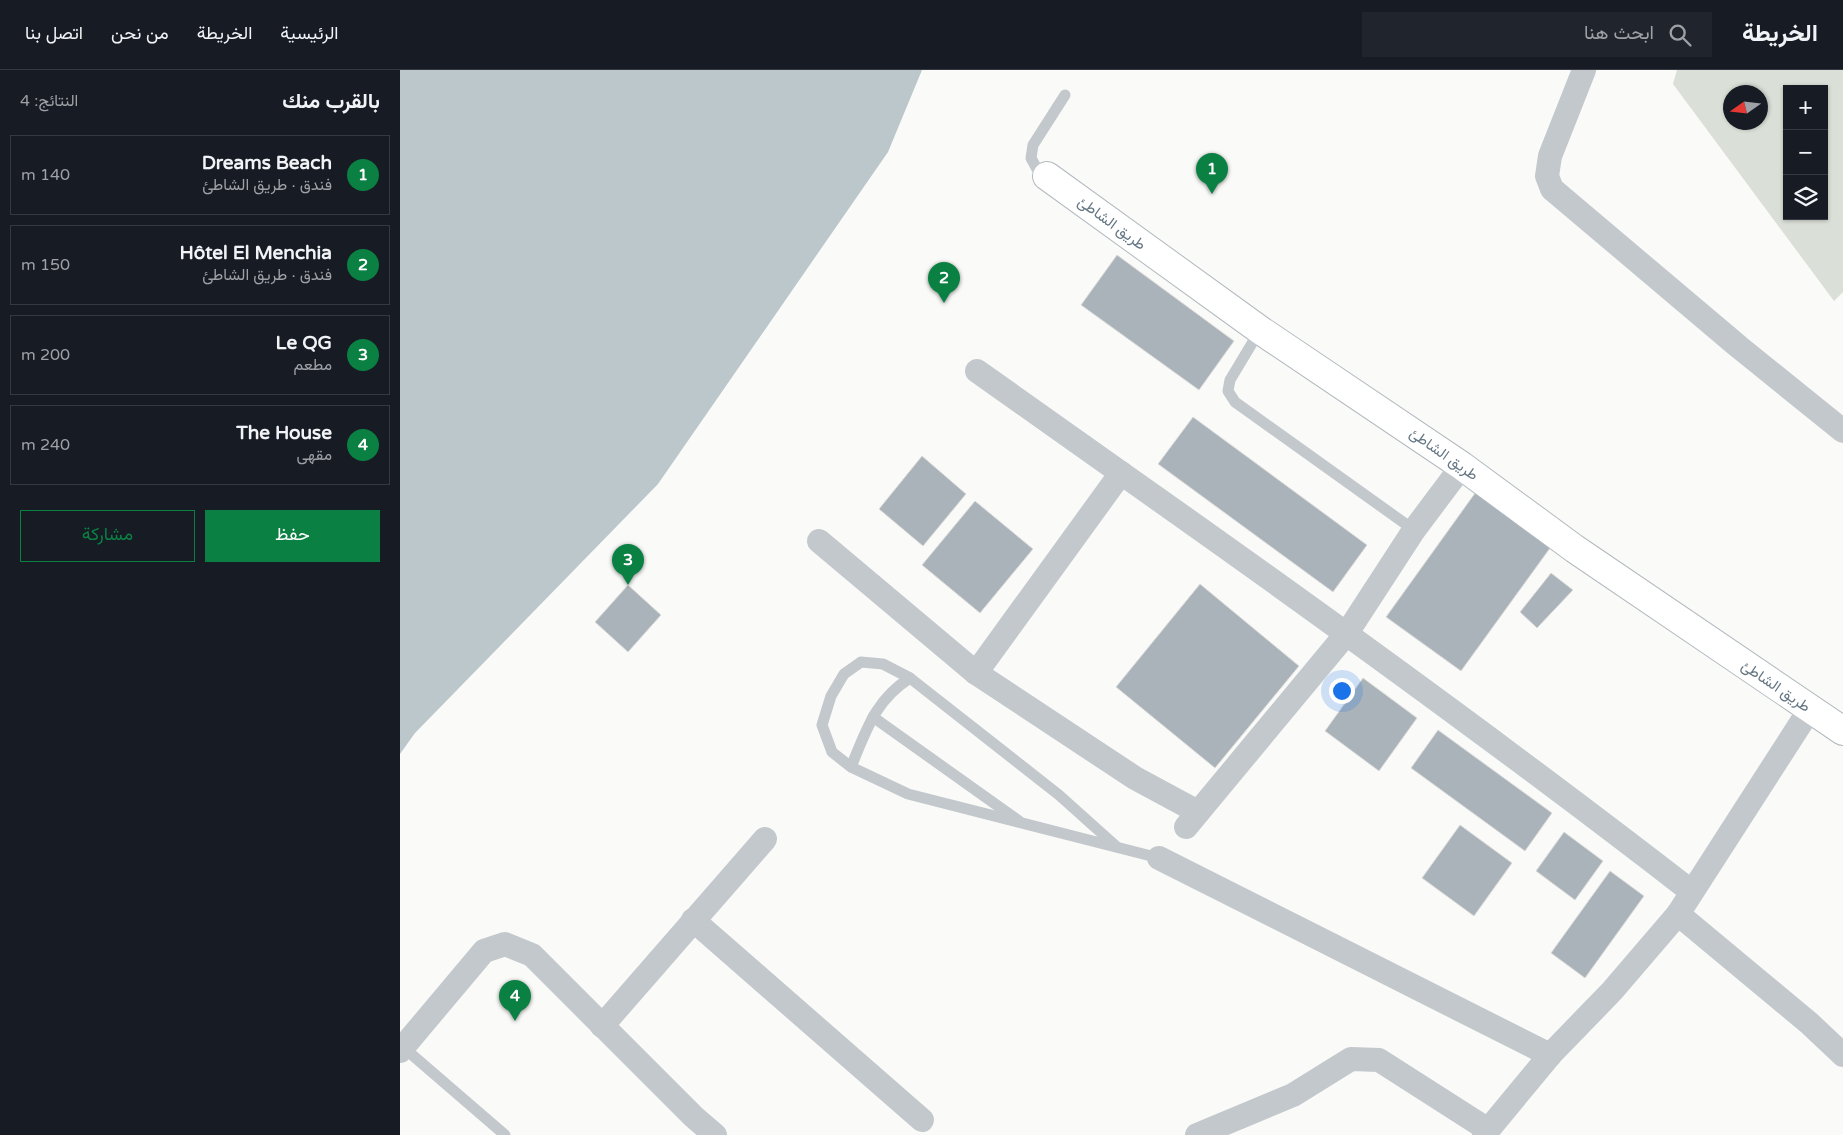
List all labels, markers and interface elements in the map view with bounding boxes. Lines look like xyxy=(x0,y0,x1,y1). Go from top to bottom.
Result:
search box xyxy=(1362,12,1712,57)
text: الخريطة xyxy=(1742,19,1818,48)
icon: search xyxy=(1666,21,1694,49)
text: اتصل بنا xyxy=(25,22,83,44)
text: من نحن xyxy=(111,22,169,44)
text: الخريطة xyxy=(197,22,252,44)
text: الرئيسية xyxy=(280,22,339,44)
text: ابحث هنا xyxy=(1584,22,1654,44)
north arrow xyxy=(1723,85,1768,130)
map controls xyxy=(1783,85,1828,220)
button: + xyxy=(1783,85,1828,130)
text: بالقرب منك xyxy=(282,89,380,114)
text: النتائج: 4 xyxy=(20,91,78,111)
button: − xyxy=(1783,130,1828,175)
text: Dreams Beach xyxy=(202,152,332,174)
pin: 1 xyxy=(1196,153,1228,194)
text: 140 m xyxy=(21,165,70,185)
text: 1 xyxy=(358,165,368,185)
text: فندق · طريق الشاطئ xyxy=(202,175,332,195)
button: layers xyxy=(1783,175,1828,220)
street label: طريق الشاطئ xyxy=(1074,192,1150,255)
text: Hôtel El Menchia xyxy=(180,242,332,264)
text: 150 m xyxy=(21,255,70,275)
text: 2 xyxy=(358,255,368,275)
pin: 2 xyxy=(928,262,960,303)
text: فندق · طريق الشاطئ xyxy=(202,265,332,285)
text: Le QG xyxy=(276,332,332,354)
text: 200 m xyxy=(21,345,70,365)
text: 3 xyxy=(358,345,368,365)
text: مطعم xyxy=(293,355,332,375)
text: The House xyxy=(236,422,332,444)
street label: طريق الشاطئ xyxy=(1406,424,1482,485)
text: 240 m xyxy=(21,435,70,455)
text: 4 xyxy=(358,435,368,455)
text: مقهى xyxy=(297,445,332,465)
button: مشاركة xyxy=(20,510,195,562)
button: حفظ xyxy=(205,510,380,562)
pin: 3 xyxy=(612,544,644,585)
street label: طريق الشاطئ xyxy=(1737,656,1814,717)
your location xyxy=(1329,678,1355,704)
pin: 4 xyxy=(499,980,531,1021)

